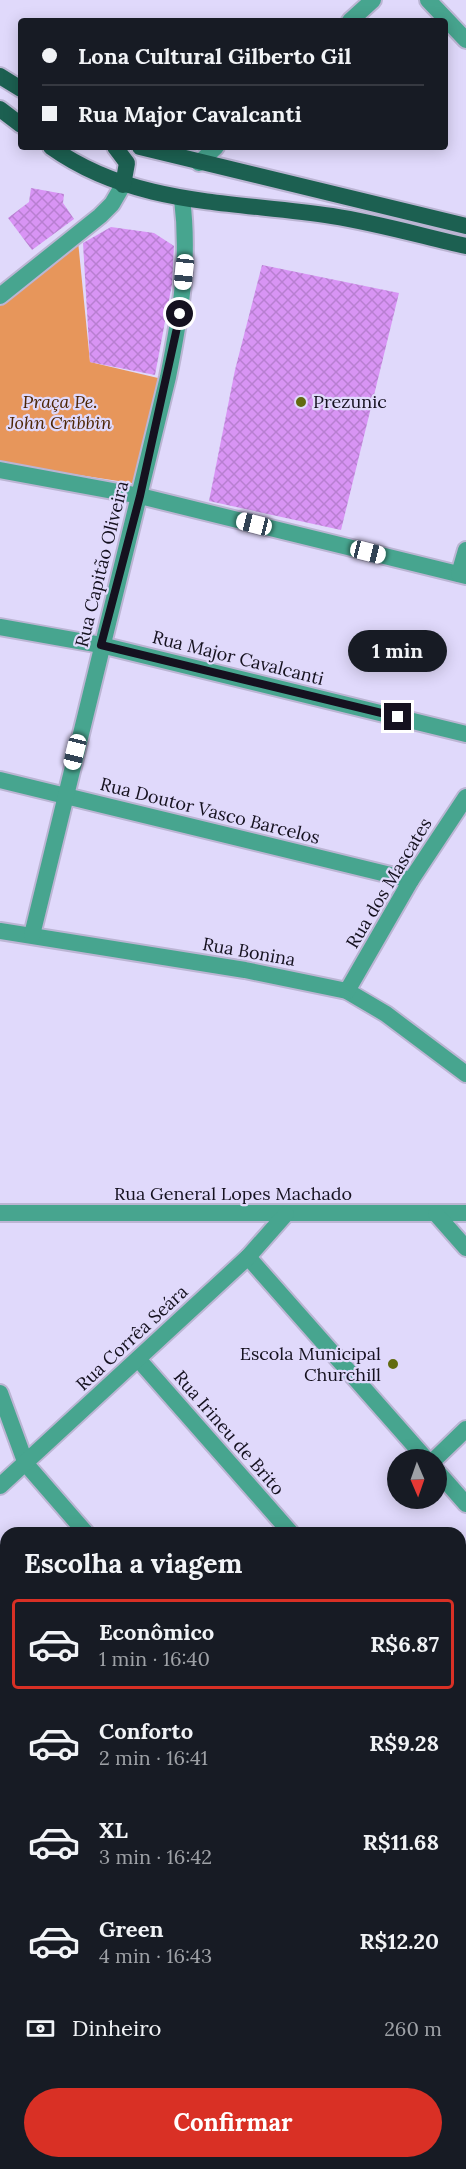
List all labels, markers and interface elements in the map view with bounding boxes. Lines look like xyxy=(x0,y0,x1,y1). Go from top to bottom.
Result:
text: Lona Cultural Gilberto Gil xyxy=(78,42,351,70)
text: Rua Major Cavalcanti xyxy=(78,100,302,128)
car xyxy=(173,253,195,291)
route start xyxy=(166,300,193,327)
park label: Praça Pe. John Cribbin xyxy=(7,390,112,434)
place label: Prezunic xyxy=(313,390,387,413)
marker: Prezunic xyxy=(294,395,308,409)
street label: Rua Capitão Oliveira xyxy=(70,478,133,649)
car xyxy=(234,511,274,537)
car xyxy=(348,539,388,565)
street label: Rua Major Cavalcanti xyxy=(150,625,326,690)
callout: 1 min xyxy=(348,630,448,672)
text: 1 min xyxy=(372,638,423,663)
route end xyxy=(384,703,411,730)
car xyxy=(62,732,88,772)
street label: Rua Doutor Vasco Barcelos xyxy=(98,772,322,849)
street label: Rua dos Mascates xyxy=(341,813,437,952)
street label: Rua Bonina xyxy=(201,932,297,971)
street label: Rua General Lopes Machado xyxy=(114,1182,352,1205)
street label: Rua Corrêa Seára xyxy=(71,1280,192,1395)
place label: Escola Municipal Churchill xyxy=(240,1342,381,1386)
marker: Escola Municipal Churchill xyxy=(386,1357,400,1371)
street label: Rua Irineu de Brito xyxy=(169,1366,290,1500)
north arrow xyxy=(387,1449,447,1509)
map controls xyxy=(387,1449,447,1509)
text: Escolha a viagem xyxy=(24,1546,242,1580)
icon: car xyxy=(27,1617,81,1671)
text: Econômico xyxy=(99,1618,214,1646)
text: R$6.87 xyxy=(370,1630,439,1658)
text: 1 min · 16:40 xyxy=(99,1646,210,1671)
icon: car xyxy=(27,1716,81,1770)
text: Conforto xyxy=(99,1717,193,1745)
text: R$9.28 xyxy=(369,1729,439,1757)
text: 2 min · 16:41 xyxy=(99,1745,208,1770)
icon: car xyxy=(27,1815,81,1869)
text: XL xyxy=(99,1816,128,1844)
text: R$11.68 xyxy=(363,1828,439,1856)
text: 3 min · 16:42 xyxy=(99,1844,212,1869)
icon: car xyxy=(27,1914,81,1968)
text: Green xyxy=(99,1915,164,1943)
text: R$12.20 xyxy=(359,1927,439,1955)
text: 4 min · 16:43 xyxy=(99,1943,212,1968)
icon: cash xyxy=(24,2012,57,2045)
text: Dinheiro xyxy=(72,2014,161,2042)
text: 260 m xyxy=(384,2016,442,2041)
button: Confirmar xyxy=(24,2088,442,2157)

